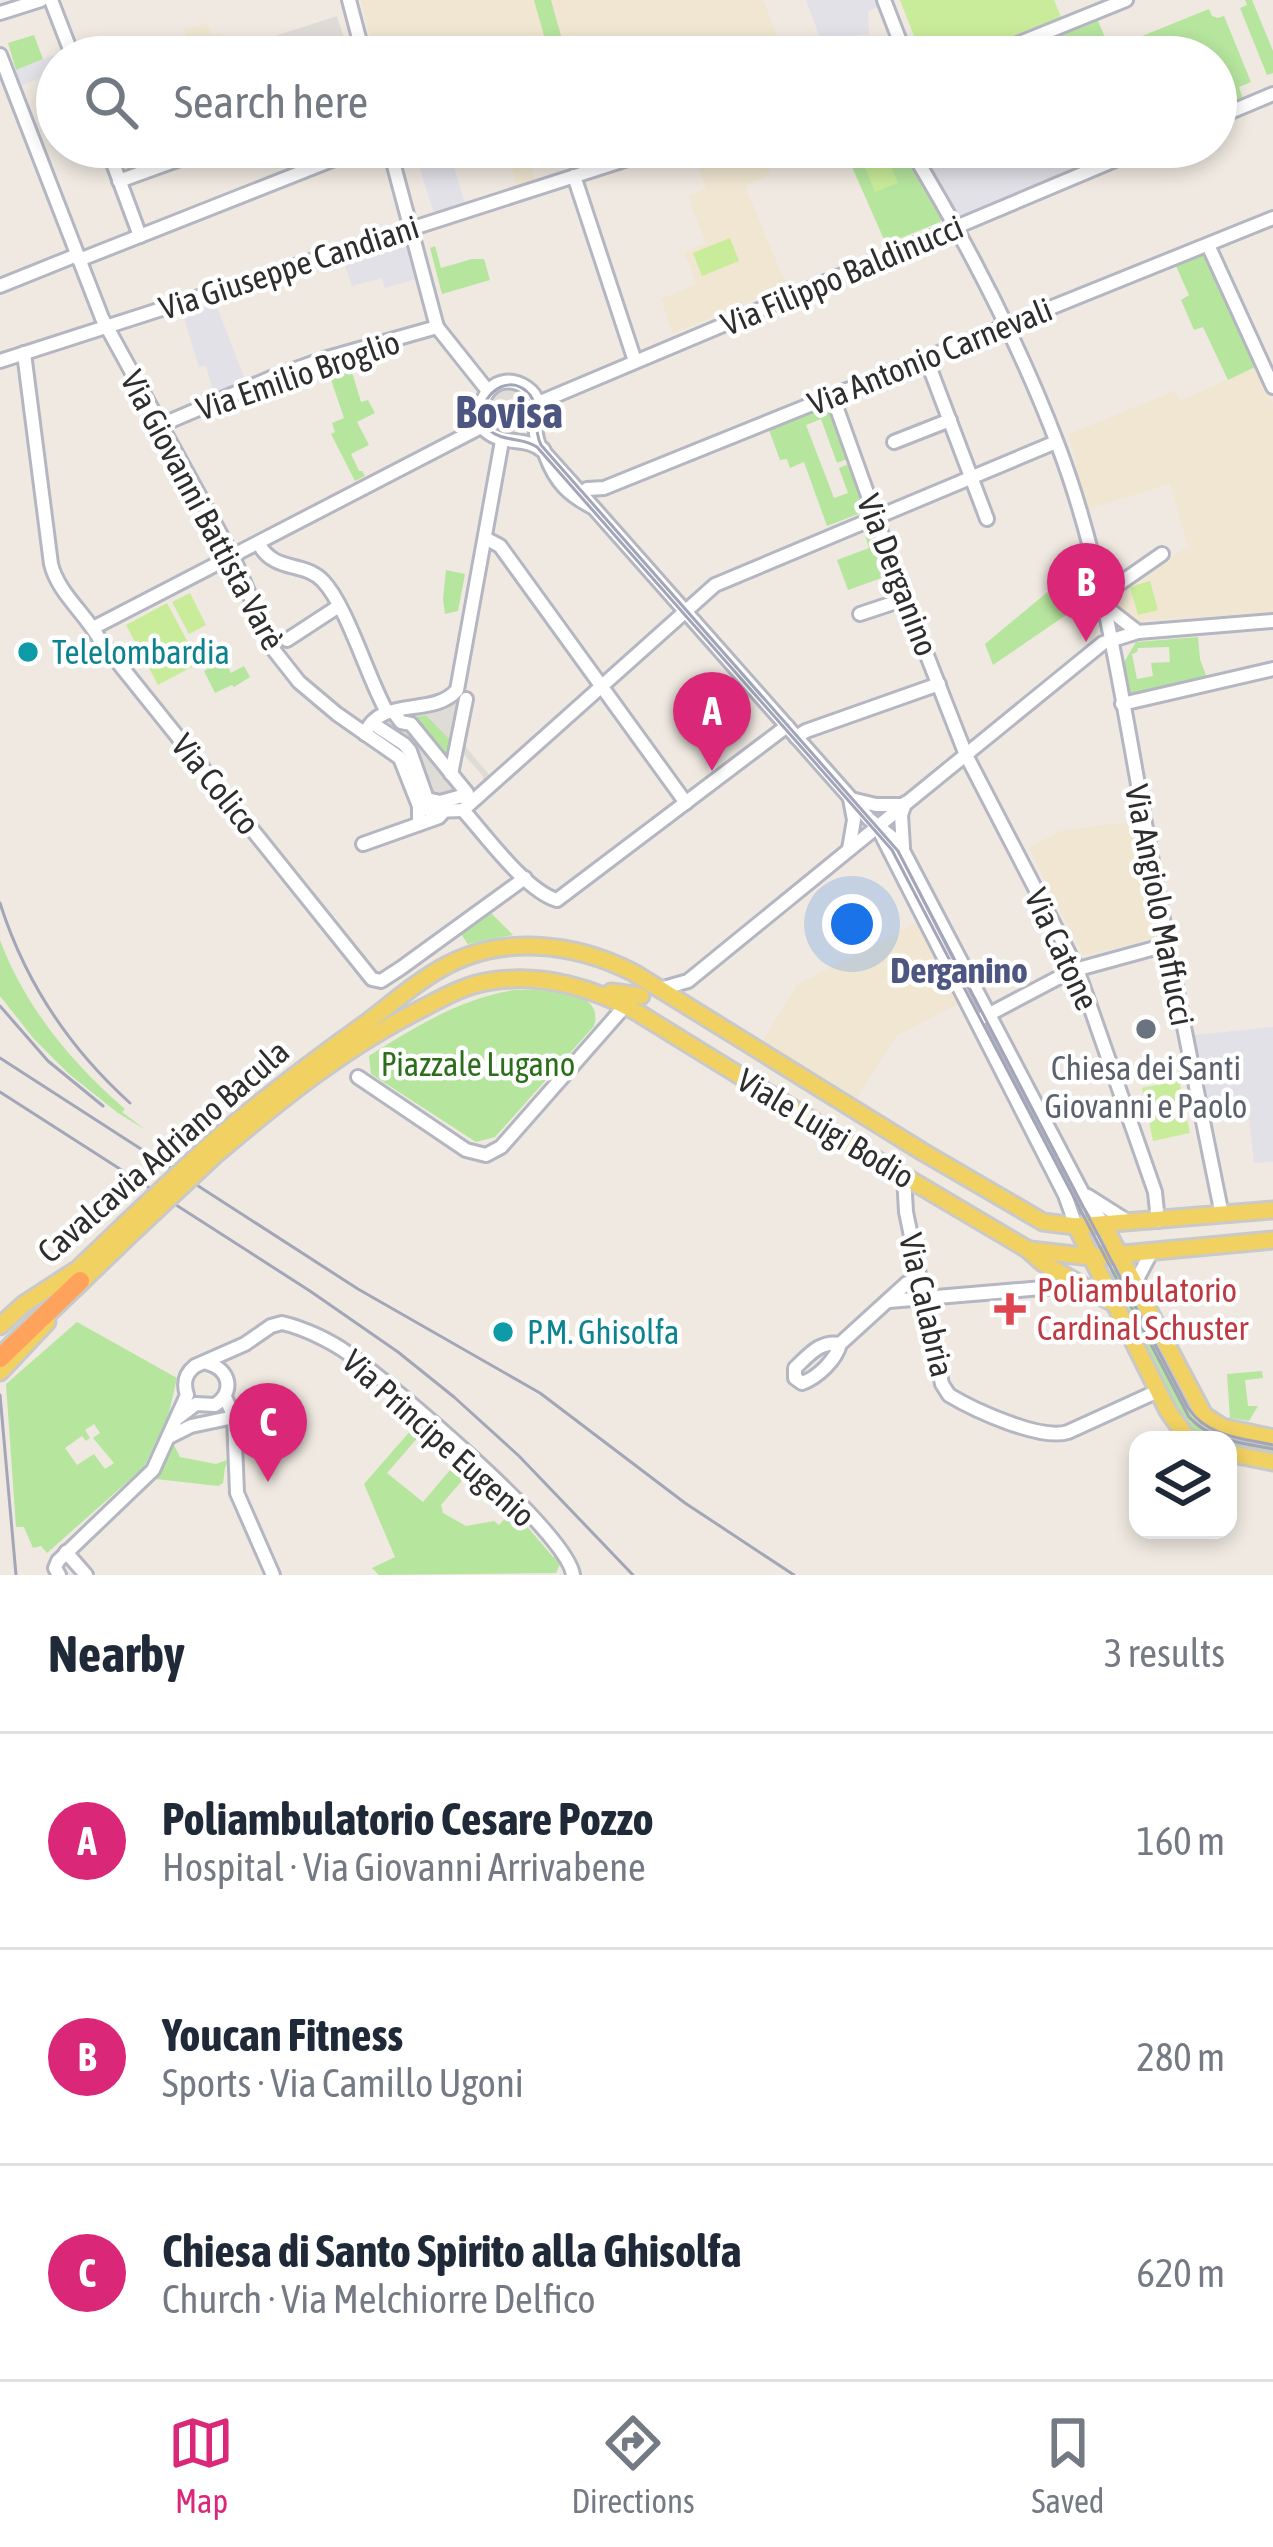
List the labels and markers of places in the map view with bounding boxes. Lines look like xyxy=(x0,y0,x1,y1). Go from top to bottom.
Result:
pin: B xyxy=(1047,543,1125,642)
place label: Telelombardia xyxy=(52,633,230,671)
marker: Telelombardia xyxy=(15,639,41,665)
pin: A xyxy=(673,672,751,771)
marker: Chiesa dei Santi Giovanni e Paolo xyxy=(1133,1016,1159,1042)
place label: Chiesa dei Santi Giovanni e Paolo xyxy=(1045,1049,1247,1125)
place label: Poliambulatorio Cardinal Schuster xyxy=(1037,1271,1250,1347)
marker: Poliambulatorio Cardinal Schuster xyxy=(994,1293,1026,1325)
place label: P.M. Ghisolfa xyxy=(527,1313,679,1351)
marker: P.M. Ghisolfa xyxy=(490,1319,516,1345)
pin: C xyxy=(229,1383,307,1482)

